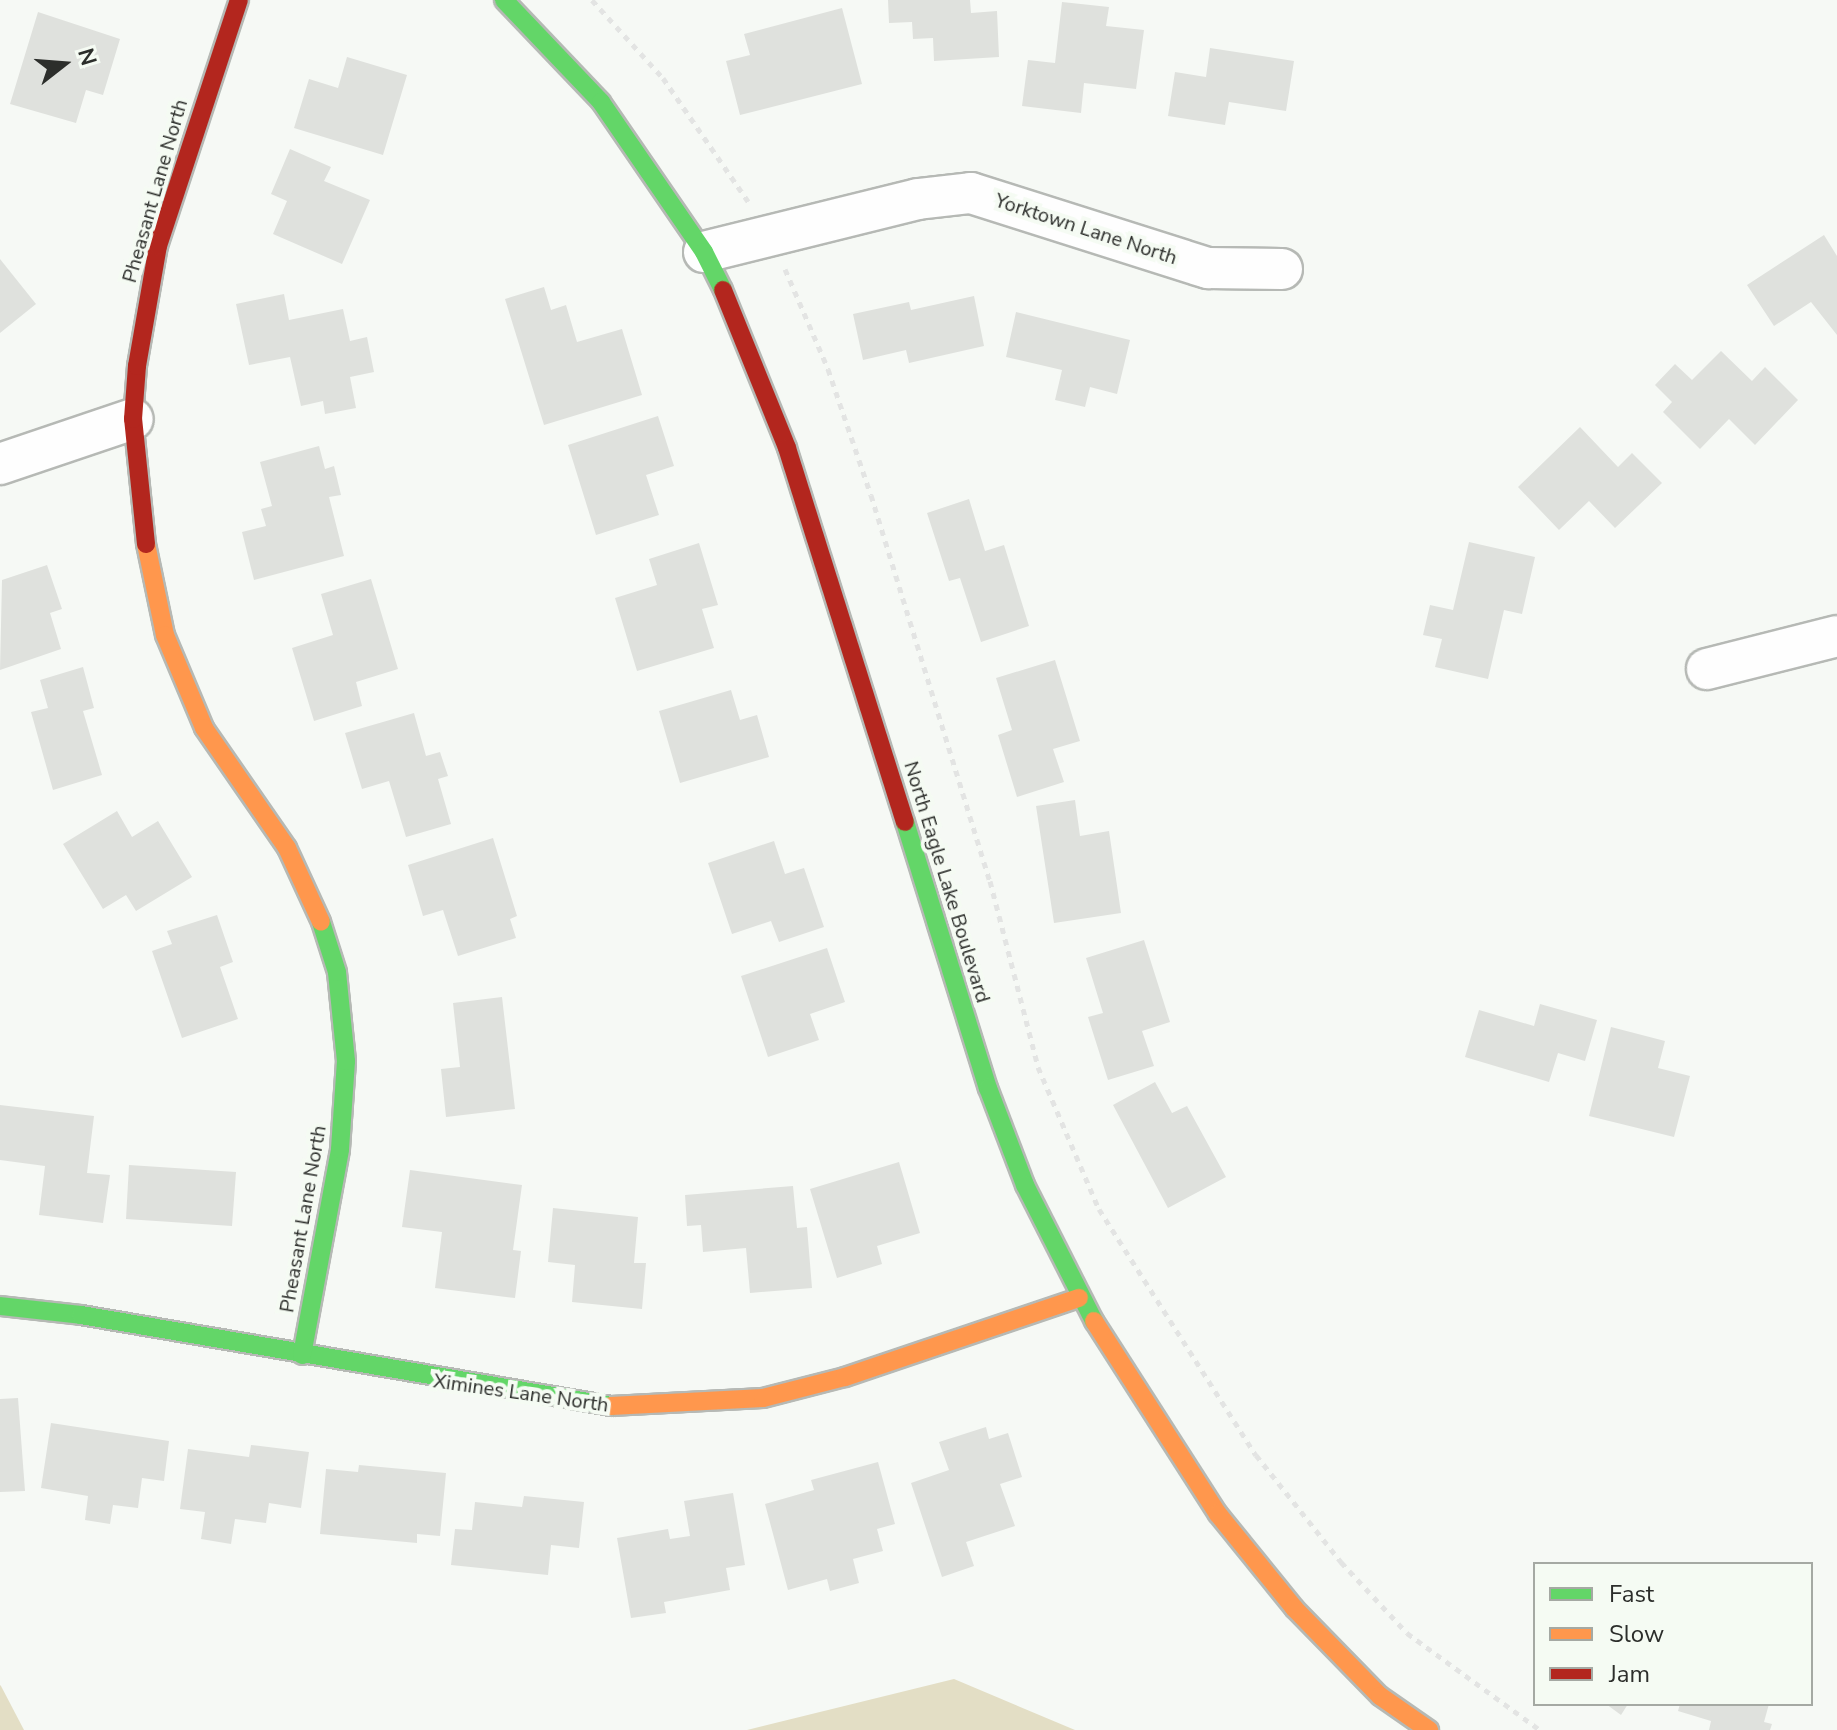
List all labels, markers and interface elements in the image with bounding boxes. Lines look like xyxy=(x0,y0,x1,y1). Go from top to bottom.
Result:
north arrow xyxy=(24,24,104,104)
text: N xyxy=(70,45,104,69)
street label: Pheasant Lane North xyxy=(117,97,193,285)
street label: Yorktown Lane North xyxy=(992,188,1180,270)
street label: North Eagle Lake Boulevard xyxy=(899,758,995,1006)
street label: Pheasant Lane North xyxy=(275,1124,331,1314)
street label: Ximines Lane North xyxy=(432,1369,610,1417)
legend xyxy=(1533,1562,1813,1706)
text: Fast xyxy=(1609,1578,1654,1610)
text: Slow xyxy=(1609,1618,1664,1650)
text: Jam xyxy=(1609,1658,1650,1690)

